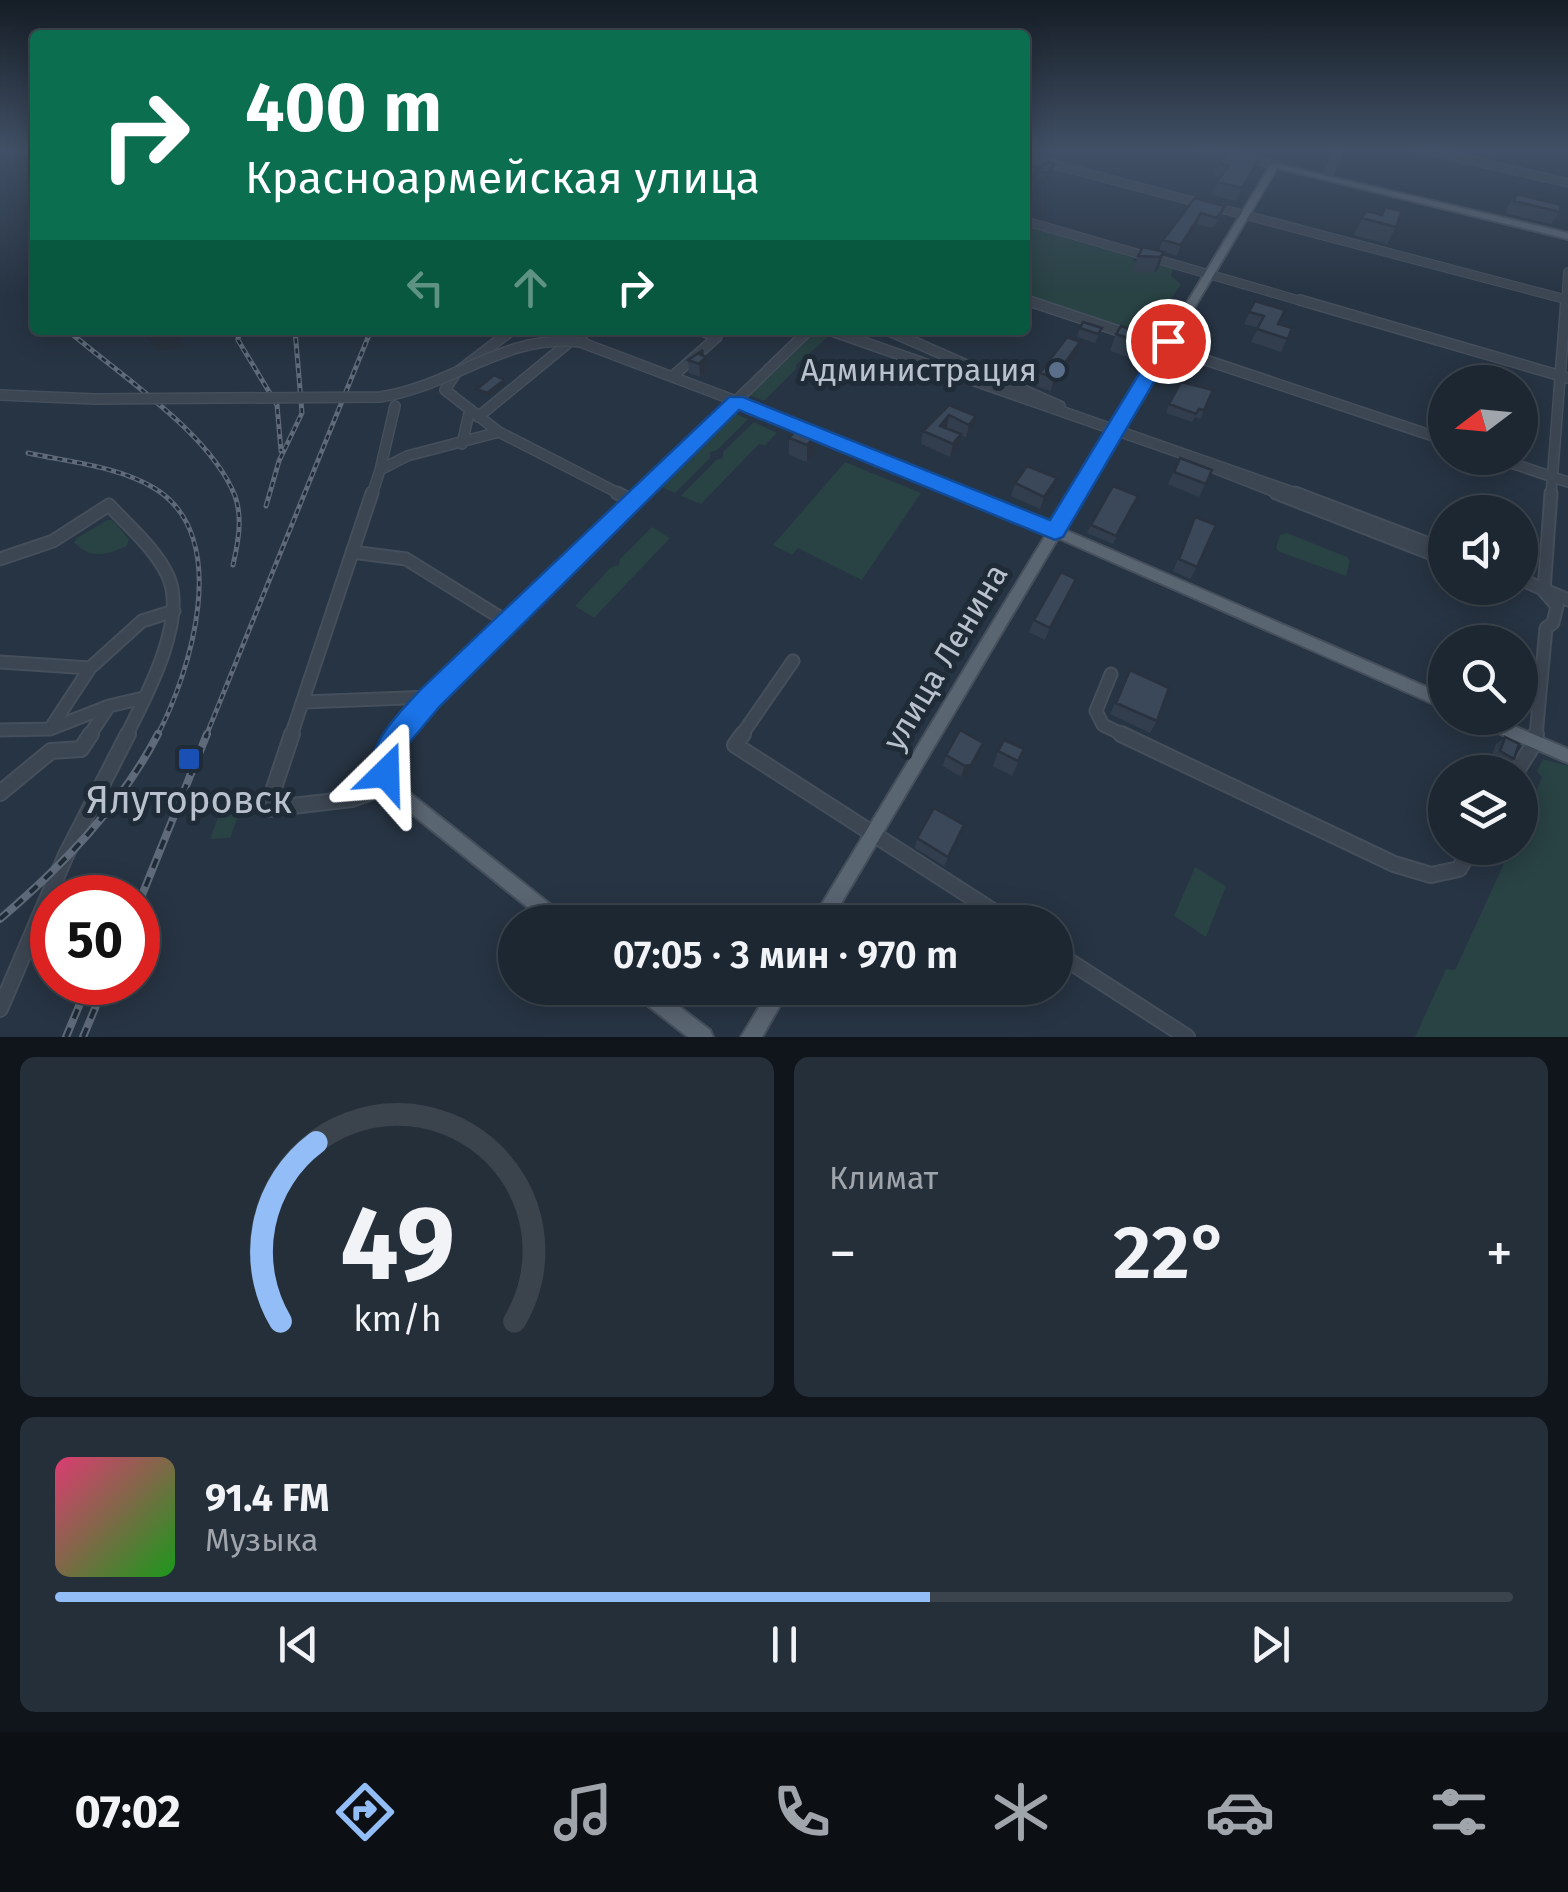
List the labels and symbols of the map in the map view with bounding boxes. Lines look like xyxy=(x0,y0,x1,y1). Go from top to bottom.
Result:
pin xyxy=(1126,299,1211,384)
place label: Администрация xyxy=(800,351,1037,389)
marker: Администрация xyxy=(1046,359,1068,381)
north arrow xyxy=(1428,365,1538,475)
street label: улица Ленина xyxy=(874,557,1016,757)
position arrow xyxy=(334,721,438,825)
marker: Ялуторовск xyxy=(176,746,202,772)
place label: Ялуторовск xyxy=(86,777,292,823)
speed limit sign: 50 xyxy=(30,875,160,1005)

